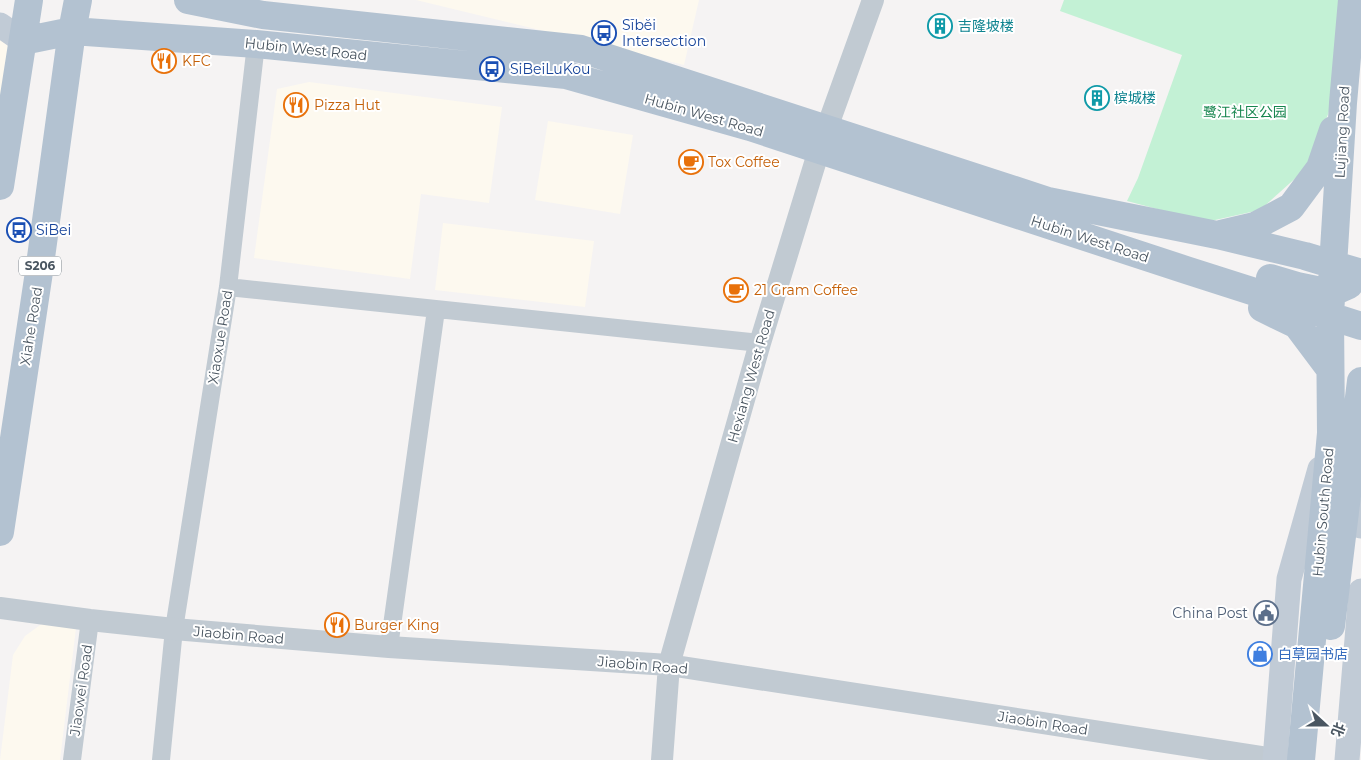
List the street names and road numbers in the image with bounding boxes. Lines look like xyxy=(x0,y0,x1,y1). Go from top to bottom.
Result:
street label: Hubin West Road xyxy=(244,34,368,64)
street label: Lujiang Road xyxy=(1331,85,1353,179)
street label: Hubin West Road xyxy=(642,89,766,141)
street label: Hubin West Road xyxy=(1029,211,1151,267)
road number: S206 xyxy=(19,256,61,276)
street label: Xiahe Road xyxy=(16,285,46,367)
street label: Xiaoxue Road xyxy=(204,289,236,385)
street label: Hexiang West Road xyxy=(723,307,779,445)
street label: Hubin South Road xyxy=(1308,447,1338,577)
street label: Jiaobin Road xyxy=(192,622,285,648)
street label: Jiaowei Road xyxy=(66,643,96,738)
street label: Jiaobin Road xyxy=(596,652,689,678)
street label: Jiaobin Road xyxy=(996,707,1089,739)

